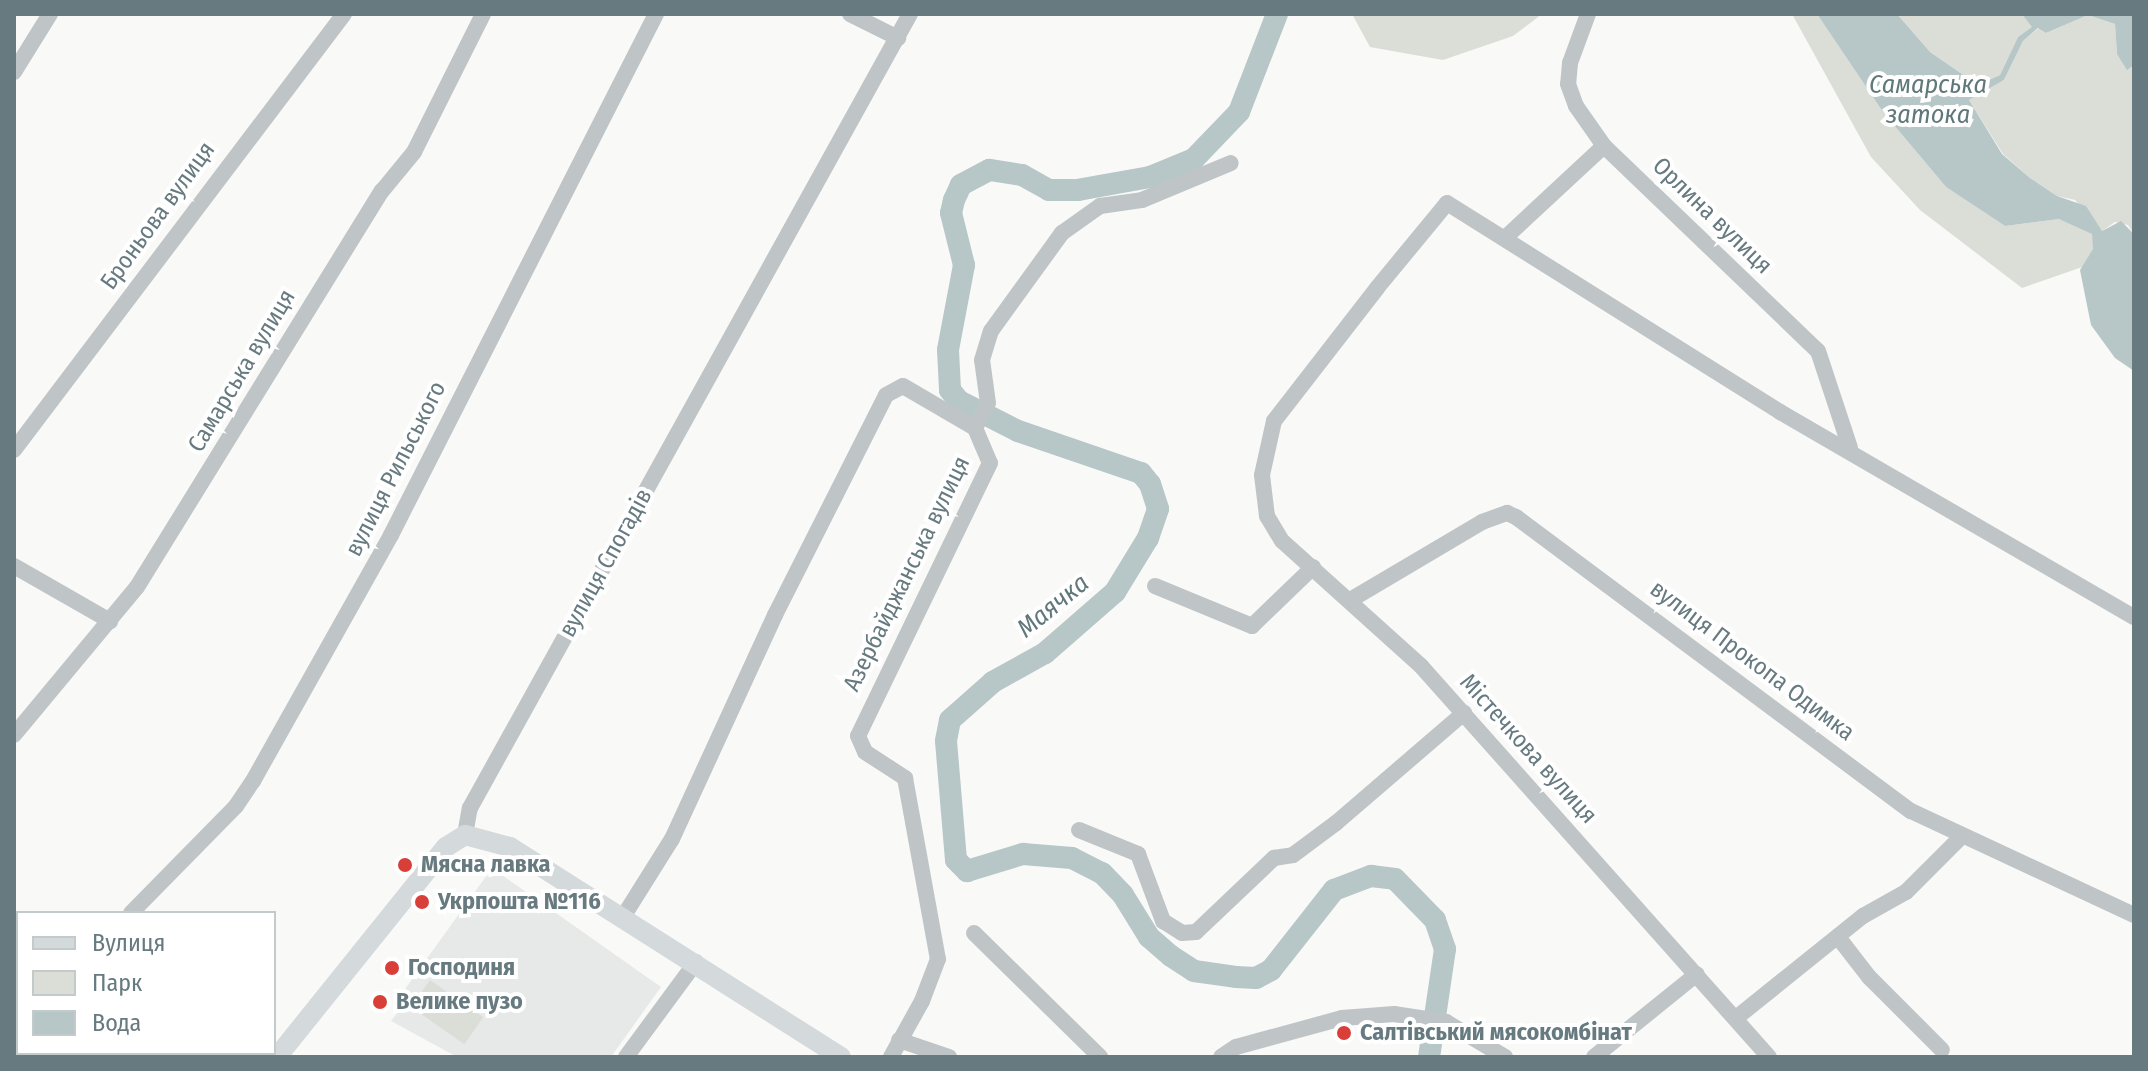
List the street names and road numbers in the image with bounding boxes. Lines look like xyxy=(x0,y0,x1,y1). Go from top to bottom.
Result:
street label: Броньова вулиця xyxy=(95,136,221,296)
street label: Орлина вулиця xyxy=(1646,152,1778,280)
street label: Самарська вулиця xyxy=(182,285,302,457)
street label: вулиця Рильського xyxy=(339,377,453,561)
street label: Азербайджанська вулиця xyxy=(838,452,976,696)
street label: вулиця Спогадів xyxy=(553,484,659,642)
street label: вулиця Прокопа Одимка xyxy=(1644,575,1860,747)
street label: Містечкова вулиця xyxy=(1453,668,1603,830)

